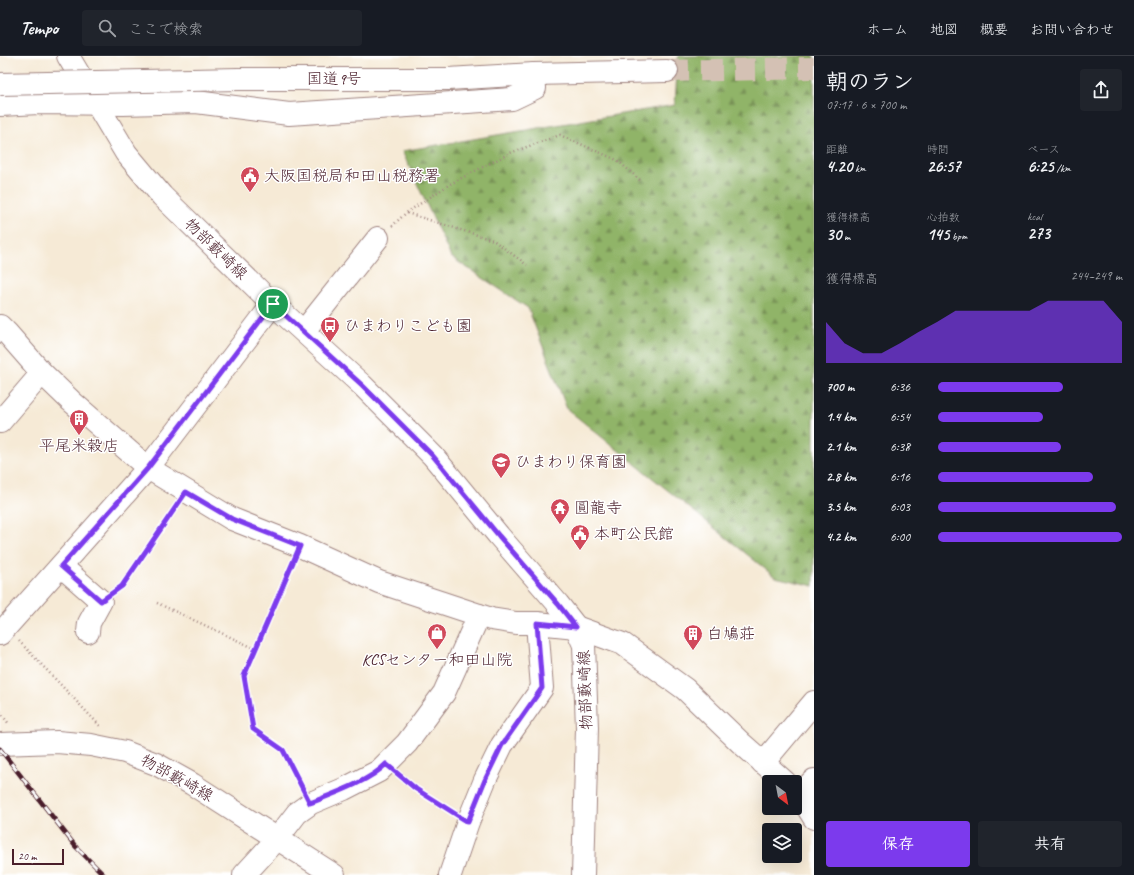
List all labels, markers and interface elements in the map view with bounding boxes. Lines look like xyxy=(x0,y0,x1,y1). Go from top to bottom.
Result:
search box xyxy=(82,10,362,46)
text: Tempo xyxy=(20,16,58,40)
icon: search xyxy=(96,17,118,39)
text: ここで検索 xyxy=(128,20,203,39)
text: ホーム xyxy=(867,21,908,38)
text: 地図 xyxy=(930,21,958,38)
text: 概要 xyxy=(980,21,1008,38)
text: お問い合わせ xyxy=(1030,21,1114,38)
text: 朝のラン xyxy=(826,68,914,96)
street label: 国道9号 xyxy=(306,69,362,89)
button: share xyxy=(1080,69,1122,111)
text: 07:17 · 6 × 700 m xyxy=(826,97,907,113)
text: 距離 xyxy=(826,142,848,156)
text: 時間 xyxy=(927,142,949,156)
text: ペース xyxy=(1027,142,1060,156)
text: 4.20 xyxy=(826,156,852,177)
text: 26:57 xyxy=(927,156,961,177)
text: 6:25 xyxy=(1027,156,1054,177)
text: km xyxy=(852,161,866,175)
text: /km xyxy=(1054,161,1071,175)
public building icon: 大阪国税局和田山税務署 xyxy=(239,165,261,193)
place label: 大阪国税局和田山税務署 xyxy=(264,166,440,186)
text: kcal xyxy=(1027,209,1042,223)
text: 獲得標高 xyxy=(826,210,870,224)
text: 心拍数 xyxy=(927,210,960,224)
street label: 物部藪崎線 xyxy=(180,214,252,284)
text: 273 xyxy=(1027,223,1050,244)
text: 30 xyxy=(826,224,841,245)
text: 145 xyxy=(927,224,949,245)
text: m xyxy=(841,229,850,243)
text: bpm xyxy=(949,229,967,243)
text: 244–249 m xyxy=(1071,268,1122,284)
text: 獲得標高 xyxy=(826,271,878,287)
pin xyxy=(256,287,290,321)
icon: arrive xyxy=(262,293,284,315)
bus stop icon: ひまわりこども園 xyxy=(319,315,341,343)
place label: ひまわりこども園 xyxy=(344,316,472,336)
text: 700 m xyxy=(826,379,854,395)
text: 6:36 xyxy=(890,379,910,395)
building icon: 平尾米穀店 xyxy=(68,408,90,436)
text: 1.4 km xyxy=(826,409,856,425)
text: 6:54 xyxy=(890,409,910,425)
place label: 平尾米穀店 xyxy=(39,436,119,456)
text: 2.1 km xyxy=(826,439,856,455)
text: 6:38 xyxy=(890,439,910,455)
school or university icon: ひまわり保育園 xyxy=(490,451,512,479)
place label: ひまわり保育園 xyxy=(515,452,627,472)
text: 2.8 km xyxy=(826,469,856,485)
text: 6:16 xyxy=(890,469,910,485)
temple icon: 圓龍寺 xyxy=(549,497,571,525)
place label: 圓龍寺 xyxy=(574,498,622,518)
text: 3.5 km xyxy=(826,499,856,515)
text: 6:03 xyxy=(890,499,910,515)
public building icon: 本町公民館 xyxy=(569,523,591,551)
place label: 本町公民館 xyxy=(594,524,674,544)
text: 4.2 km xyxy=(826,529,856,545)
text: 6:00 xyxy=(890,529,910,545)
shop icon: KCSセンター和田山院 xyxy=(426,622,448,650)
building icon: 白鳩荘 xyxy=(682,623,704,651)
place label: 白鳩荘 xyxy=(707,624,755,644)
place label: KCSセンター和田山院 xyxy=(362,650,512,670)
street label: 物部藪崎線 xyxy=(574,650,596,730)
street label: 物部藪崎線 xyxy=(137,750,217,806)
north arrow xyxy=(762,775,802,815)
map controls xyxy=(762,775,802,863)
button: 保存 xyxy=(826,821,970,867)
button: 共有 xyxy=(978,821,1122,867)
button: layers xyxy=(762,823,802,863)
scale bar xyxy=(12,847,64,866)
text: 20 m xyxy=(18,849,37,863)

